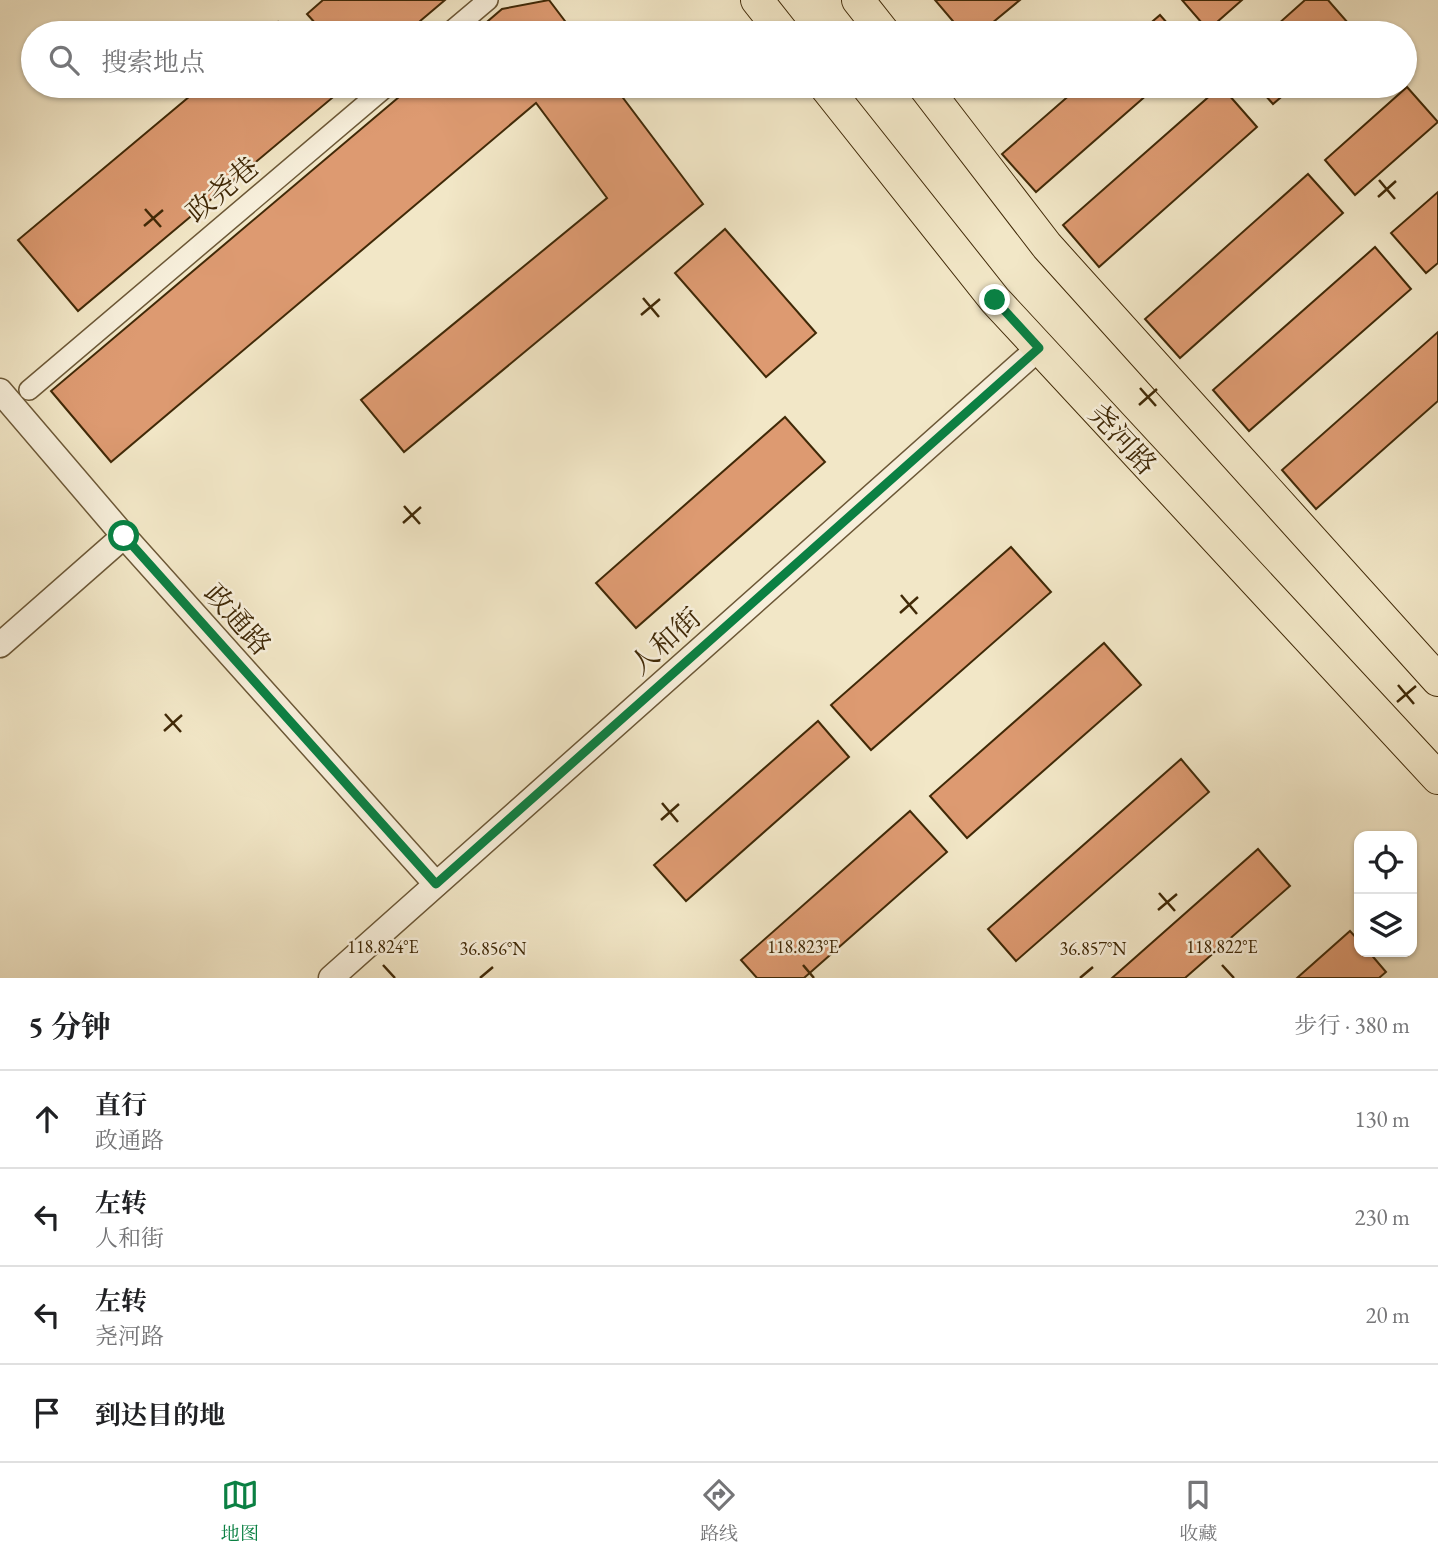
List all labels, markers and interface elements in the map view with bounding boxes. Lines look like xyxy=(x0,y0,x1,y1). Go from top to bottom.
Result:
search box xyxy=(21,21,1417,98)
icon: search xyxy=(45,41,83,79)
text: 搜索地点 xyxy=(101,45,205,79)
street label: 政尧巷 xyxy=(178,148,266,230)
route end xyxy=(979,284,1010,315)
street label: 尧河路 xyxy=(1081,396,1165,482)
route start xyxy=(108,520,139,551)
street label: 政通路 xyxy=(197,576,279,662)
street label: 人和街 xyxy=(622,600,708,682)
map controls xyxy=(1354,831,1417,957)
button: locate xyxy=(1354,831,1417,894)
button: layers xyxy=(1354,894,1417,957)
text: 118.824°E xyxy=(347,935,419,958)
text: 118.823°E xyxy=(767,935,839,958)
text: 118.822°E xyxy=(1186,935,1258,958)
text: 36.856°N xyxy=(460,937,527,960)
text: 36.857°N xyxy=(1060,937,1127,960)
text: 5 分钟 xyxy=(28,1007,111,1046)
text: 步行 · 380 m xyxy=(1295,1010,1410,1040)
text: 直行 xyxy=(95,1088,147,1122)
icon: ahead xyxy=(28,1100,66,1138)
text: 130 m xyxy=(1354,1104,1410,1134)
text: 政通路 xyxy=(95,1125,164,1155)
text: 左转 xyxy=(95,1186,147,1220)
icon: left xyxy=(28,1198,66,1236)
text: 230 m xyxy=(1354,1202,1410,1232)
text: 人和街 xyxy=(95,1223,164,1253)
text: 左转 xyxy=(95,1284,147,1318)
icon: left xyxy=(28,1296,66,1334)
text: 20 m xyxy=(1365,1300,1410,1330)
text: 尧河路 xyxy=(95,1321,164,1351)
icon: arrive xyxy=(28,1394,66,1432)
text: 到达目的地 xyxy=(95,1398,225,1432)
tab: 地图 xyxy=(221,1476,259,1546)
tab: 路线 xyxy=(700,1476,738,1546)
tab: 收藏 xyxy=(1179,1476,1217,1546)

